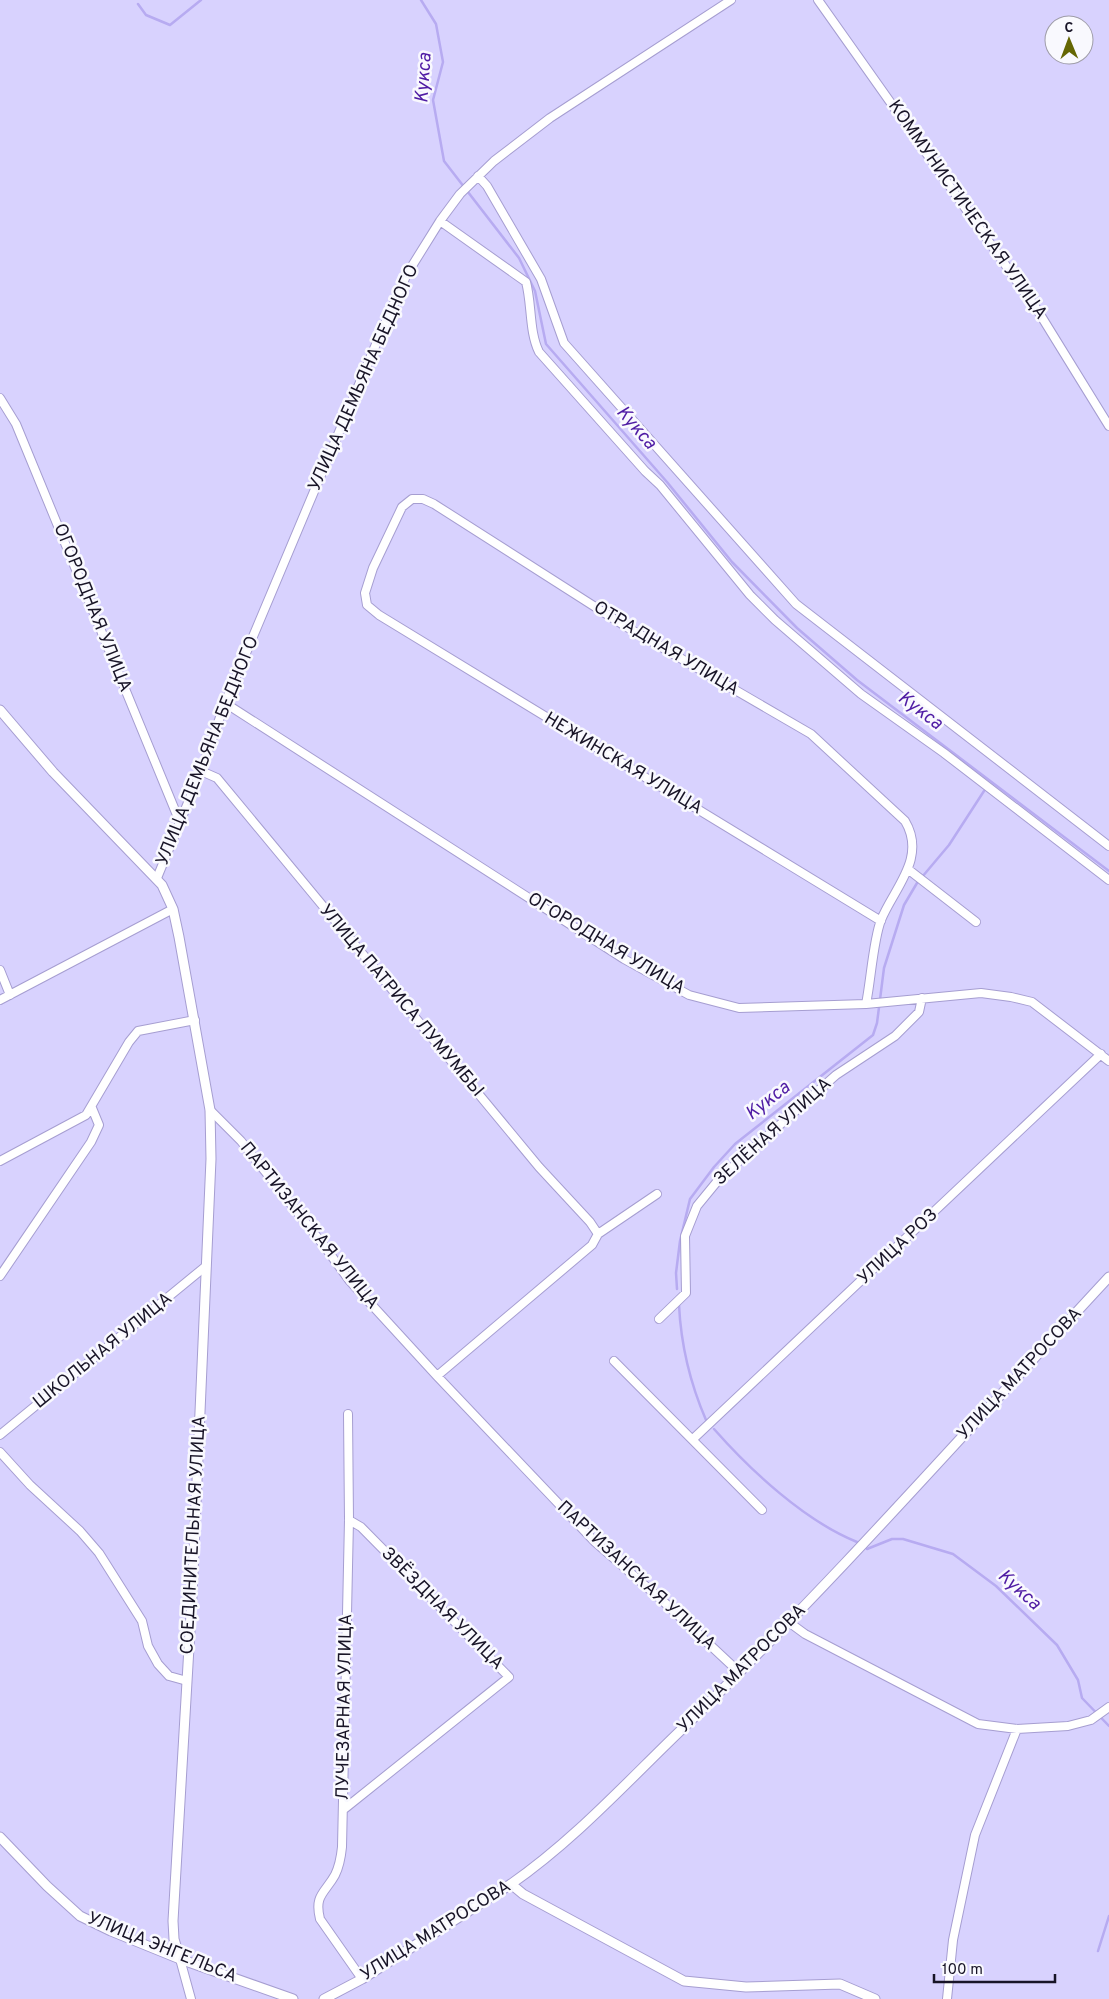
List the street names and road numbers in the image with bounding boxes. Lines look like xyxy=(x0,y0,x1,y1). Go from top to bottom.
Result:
street label: КОММУНИСТИЧЕСКАЯ УЛИЦА xyxy=(882,96,1052,324)
street label: УЛИЦА ДЕМЬЯНА БЕДНОГО xyxy=(304,261,424,495)
street label: ОГОРОДНАЯ УЛИЦА xyxy=(48,520,136,696)
street label: ОТРАДНАЯ УЛИЦА xyxy=(589,596,743,702)
street label: УЛИЦА ДЕМЬЯНА БЕДНОГО xyxy=(151,633,265,869)
street label: НЕЖИНСКАЯ УЛИЦА xyxy=(540,708,706,820)
street label: ОГОРОДНАЯ УЛИЦА xyxy=(523,888,689,1000)
street label: УЛИЦА ПАТРИСА ЛУМУМБЫ xyxy=(314,900,488,1102)
street label: ЗЕЛЁНАЯ УЛИЦА xyxy=(708,1072,837,1191)
street label: ПАРТИЗАНСКАЯ УЛИЦА xyxy=(234,1138,384,1314)
street label: УЛИЦА РОЗ xyxy=(853,1204,943,1290)
street label: ШКОЛЬНАЯ УЛИЦА xyxy=(29,1288,177,1414)
street label: УЛИЦА МАТРОСОВА xyxy=(953,1303,1087,1445)
street label: СОЕДИНИТЕЛЬНАЯ УЛИЦА xyxy=(176,1415,212,1655)
street label: ПАРТИЗАНСКАЯ УЛИЦА xyxy=(552,1496,720,1656)
street label: ЗВЁЗДНАЯ УЛИЦА xyxy=(376,1541,510,1675)
street label: УЛИЦА МАТРОСОВА xyxy=(673,1600,811,1738)
street label: ЛУЧЕЗАРНАЯ УЛИЦА xyxy=(332,1613,358,1801)
street label: УЛИЦА МАТРОСОВА xyxy=(356,1875,516,1987)
street label: УЛИЦА ЭНГЕЛЬСА xyxy=(84,1907,240,1989)

